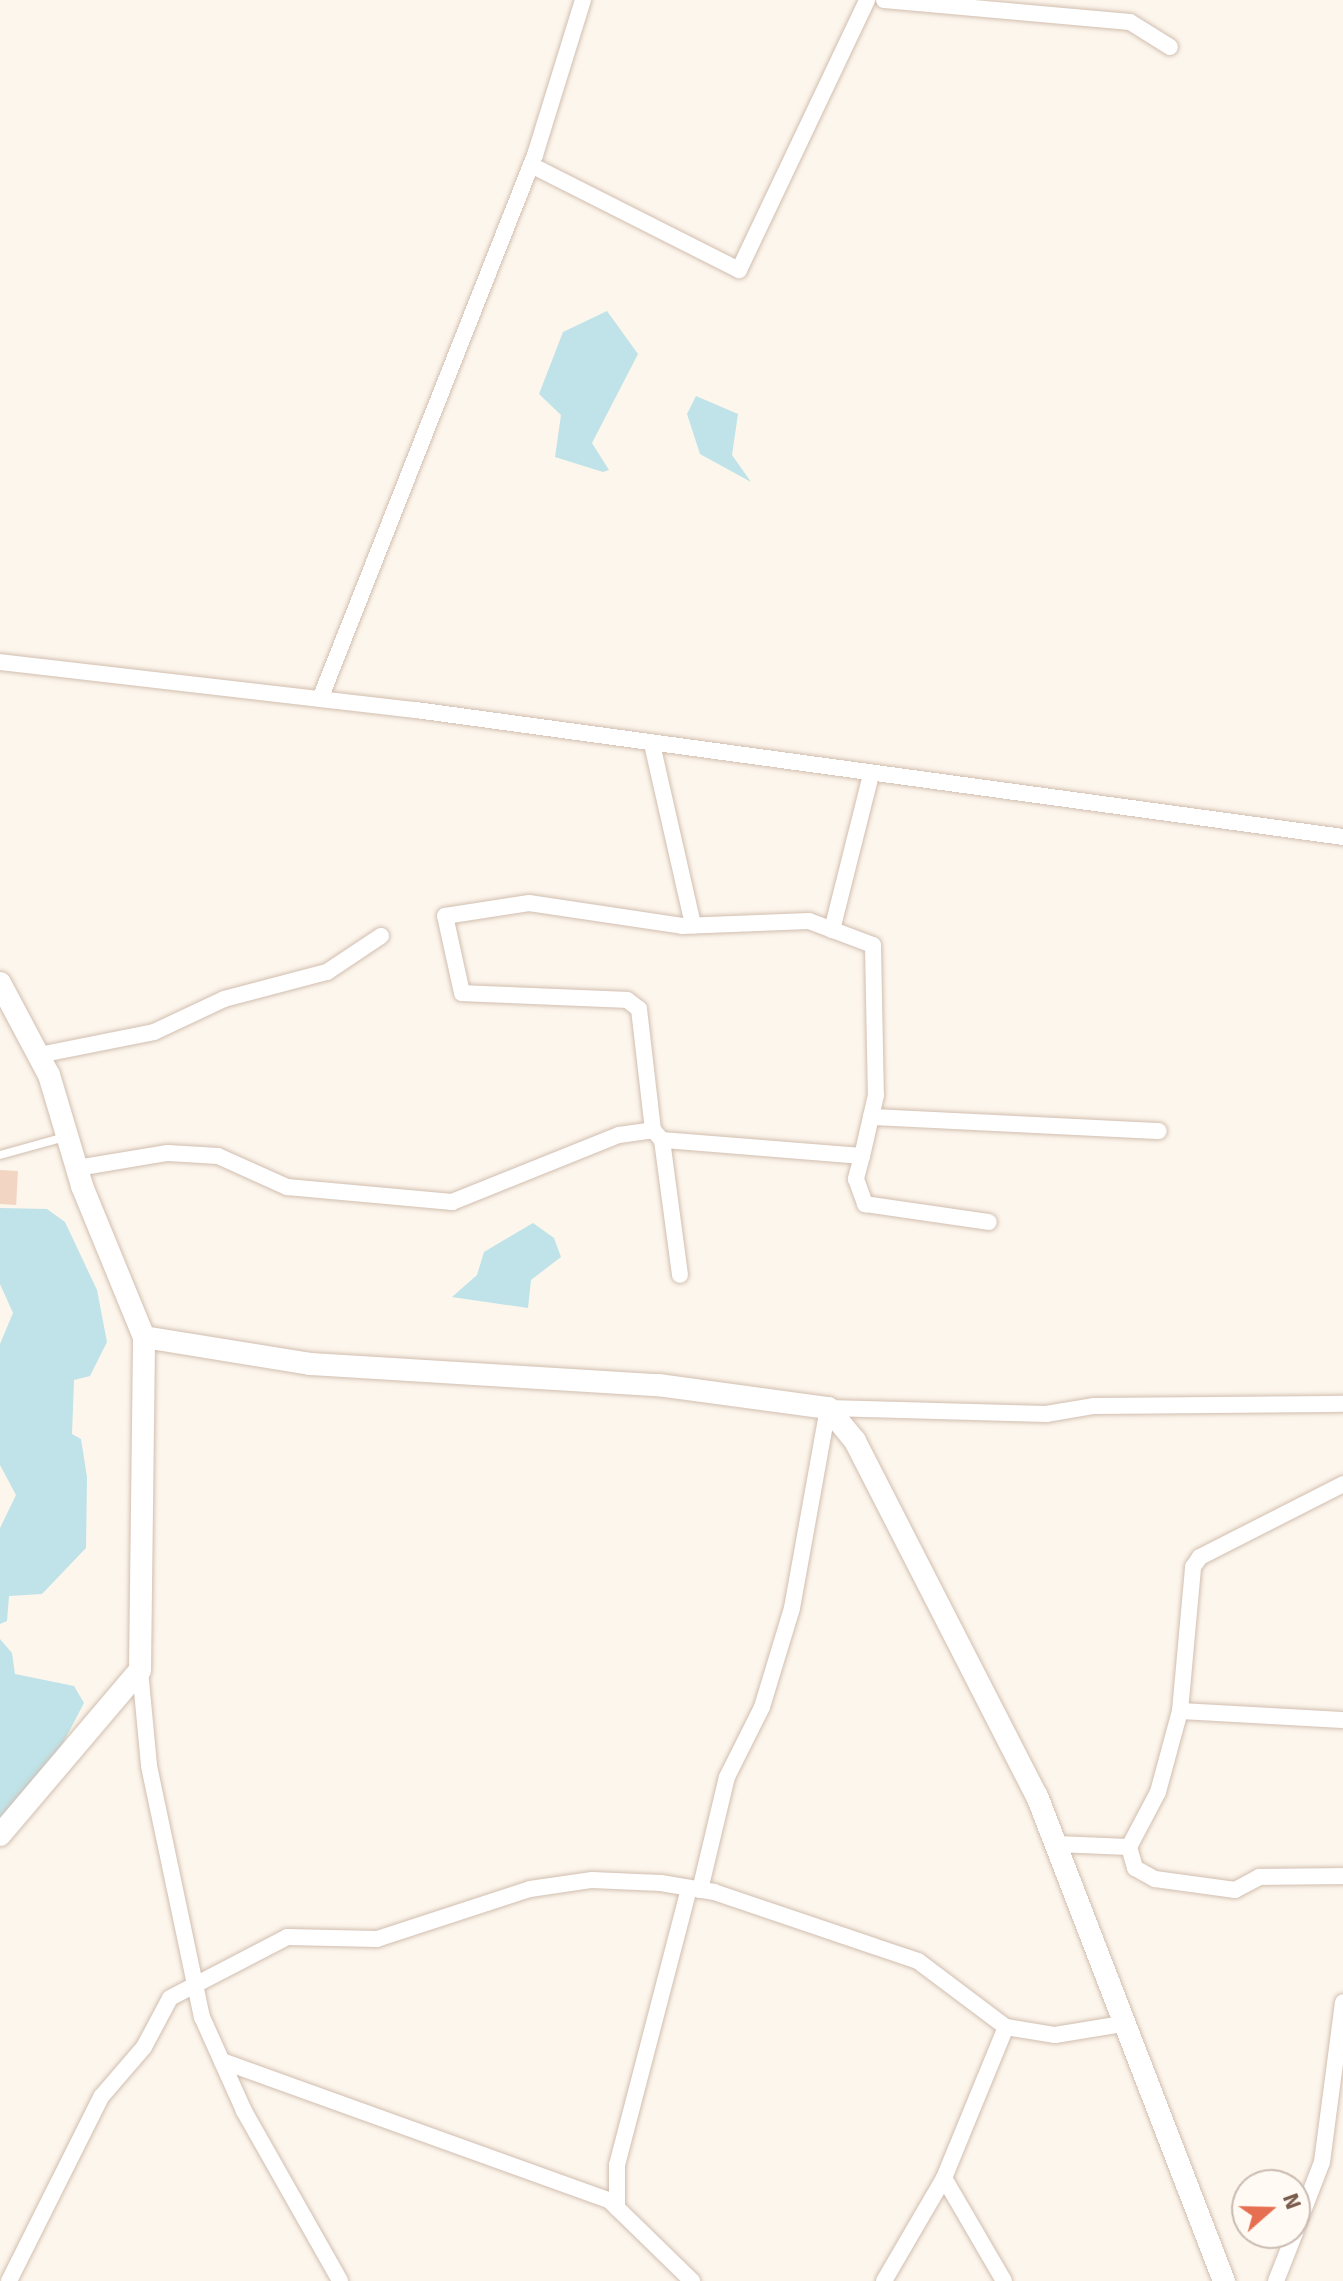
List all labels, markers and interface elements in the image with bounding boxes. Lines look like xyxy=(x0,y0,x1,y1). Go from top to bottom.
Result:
north arrow xyxy=(1231,2169,1311,2249)
text: N xyxy=(1277,2189,1307,2213)

